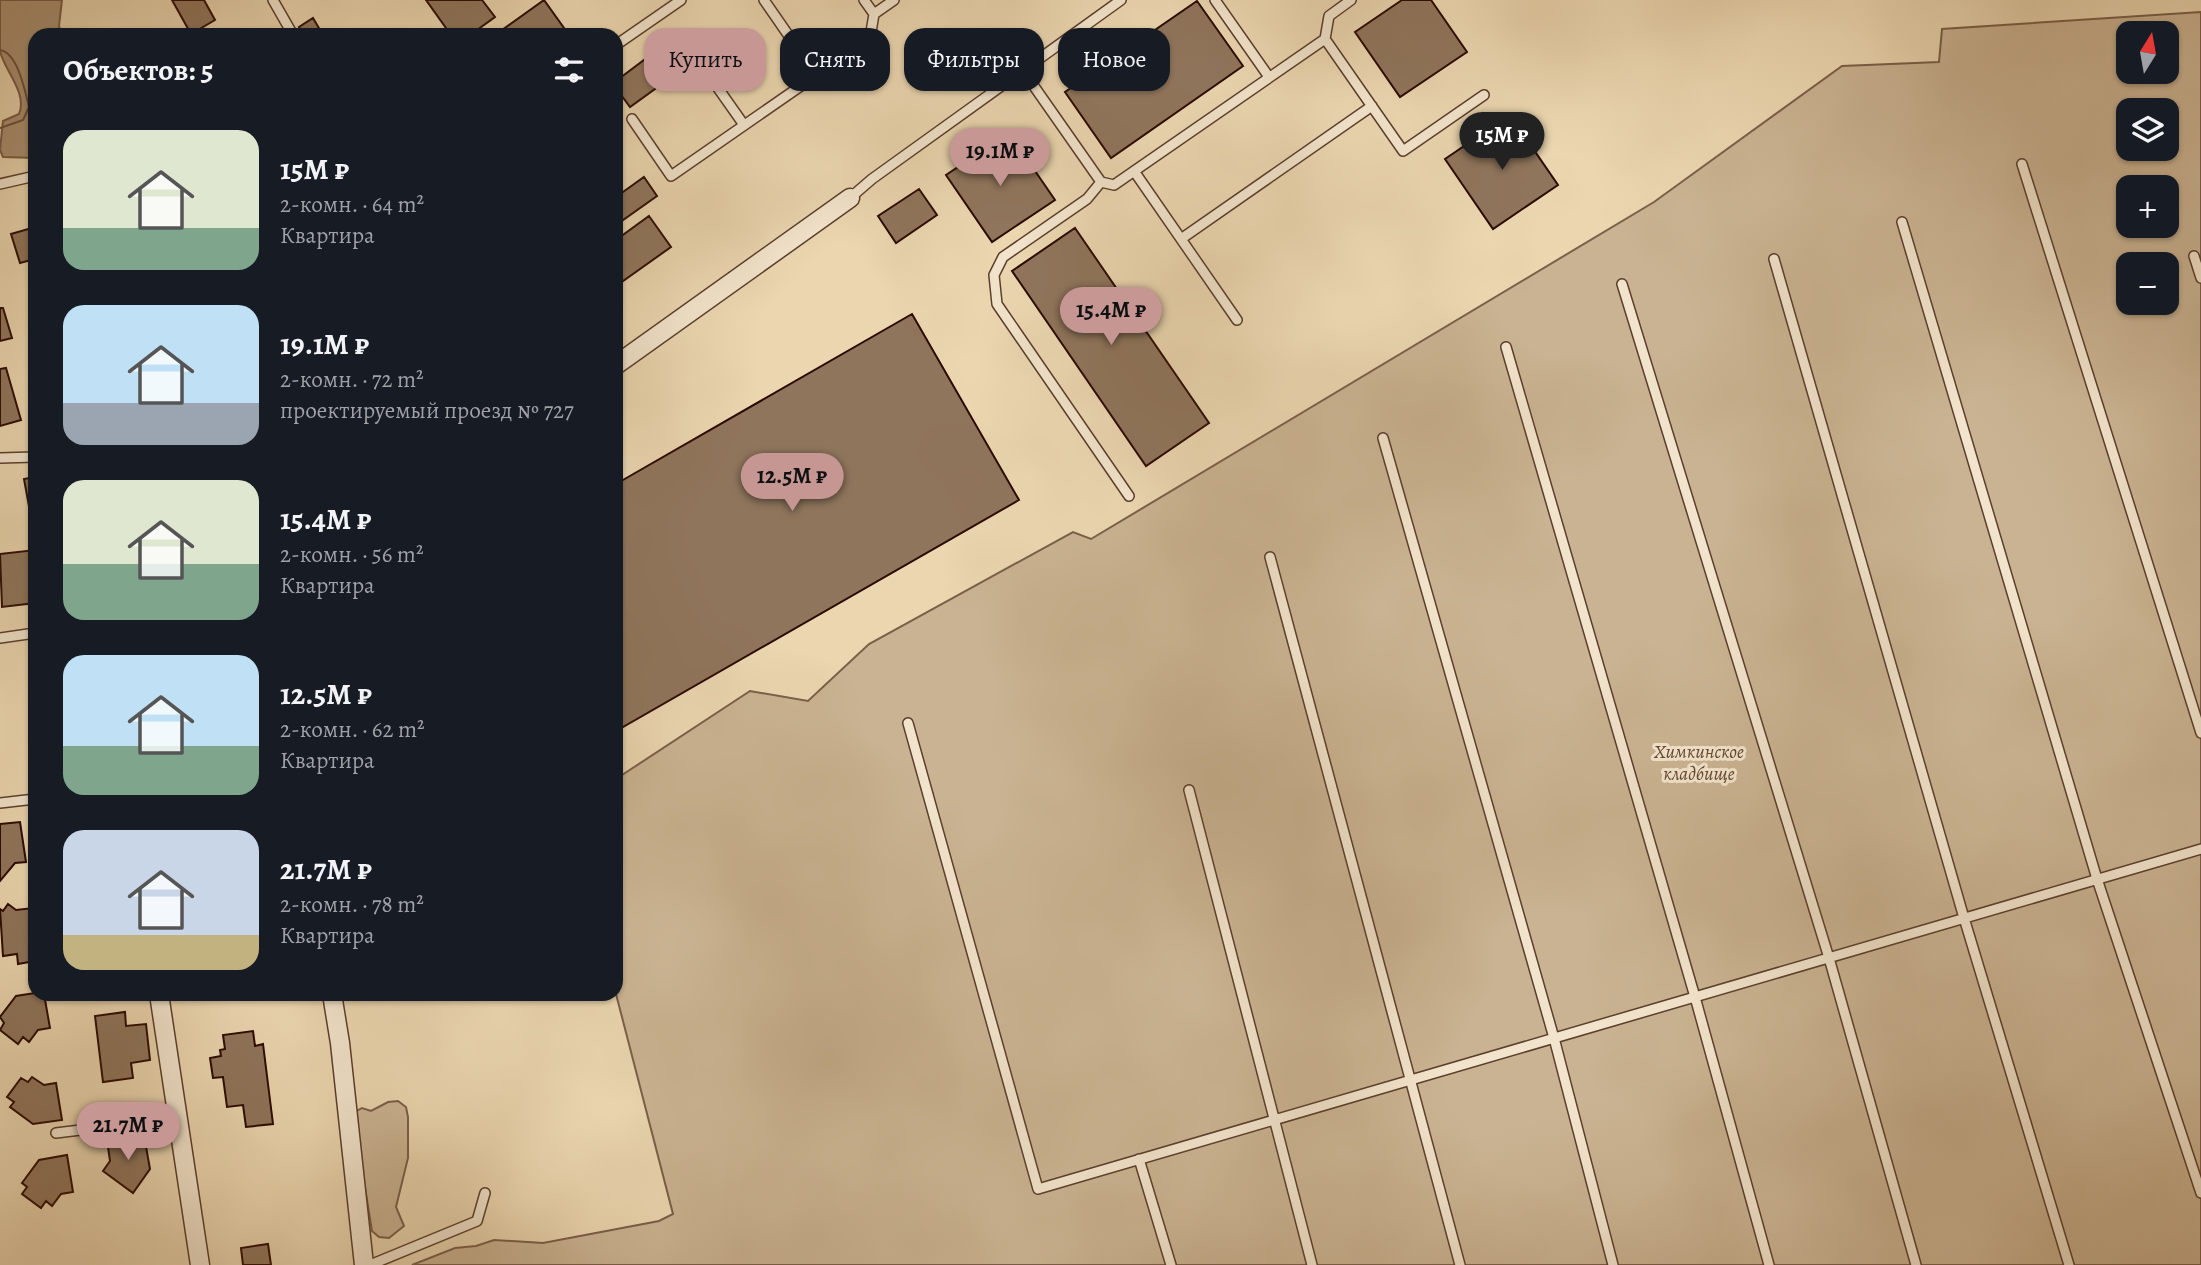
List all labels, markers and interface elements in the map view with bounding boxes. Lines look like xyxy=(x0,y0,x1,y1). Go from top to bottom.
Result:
north arrow xyxy=(2116,21,2179,84)
map controls xyxy=(2116,21,2179,315)
chip: Купить xyxy=(644,28,766,91)
chip: Снять xyxy=(780,28,890,91)
chip: Фильтры xyxy=(904,28,1044,91)
chip: Новое xyxy=(1058,28,1170,91)
text: Объектов: 5 xyxy=(63,50,213,90)
icon: filters xyxy=(550,51,588,89)
button: layers xyxy=(2116,98,2179,161)
pin: 15M ₽ xyxy=(1453,113,1551,172)
text: 15M ₽ xyxy=(1475,119,1529,150)
pin: 19.1M ₽ xyxy=(935,128,1065,188)
text: 19.1M ₽ xyxy=(966,135,1034,166)
text: 15M ₽ xyxy=(280,149,349,189)
icon: home xyxy=(119,158,203,242)
button: + xyxy=(2116,175,2179,238)
text: 2-комн. · 64 m² xyxy=(280,189,424,220)
text: Квартира xyxy=(280,220,375,251)
button: − xyxy=(2116,252,2179,315)
pin: 15.4M ₽ xyxy=(1046,288,1176,347)
text: 15.4M ₽ xyxy=(1076,294,1146,325)
text: 19.1M ₽ xyxy=(280,324,369,364)
icon: home xyxy=(119,333,203,417)
text: 2-комн. · 72 m² xyxy=(280,364,424,395)
text: проектируемый проезд № 727 xyxy=(280,395,574,426)
pin: 12.5M ₽ xyxy=(727,454,857,513)
text: 12.5M ₽ xyxy=(757,460,827,491)
text: 15.4M ₽ xyxy=(280,499,372,539)
icon: home xyxy=(119,508,203,592)
text: 2-комн. · 56 m² xyxy=(280,539,424,570)
text: Квартира xyxy=(280,570,375,601)
text: 12.5M ₽ xyxy=(280,674,372,714)
icon: home xyxy=(119,683,203,767)
text: 2-комн. · 62 m² xyxy=(280,714,425,745)
park label: Химкинское кладбище xyxy=(1653,739,1744,787)
text: Квартира xyxy=(280,745,375,776)
text: 21.7M ₽ xyxy=(280,849,372,889)
icon: home xyxy=(119,858,203,942)
text: 2-комн. · 78 m² xyxy=(280,889,424,920)
text: Квартира xyxy=(280,920,375,951)
pin: 21.7M ₽ xyxy=(63,1102,193,1162)
text: 21.7M ₽ xyxy=(93,1109,163,1140)

